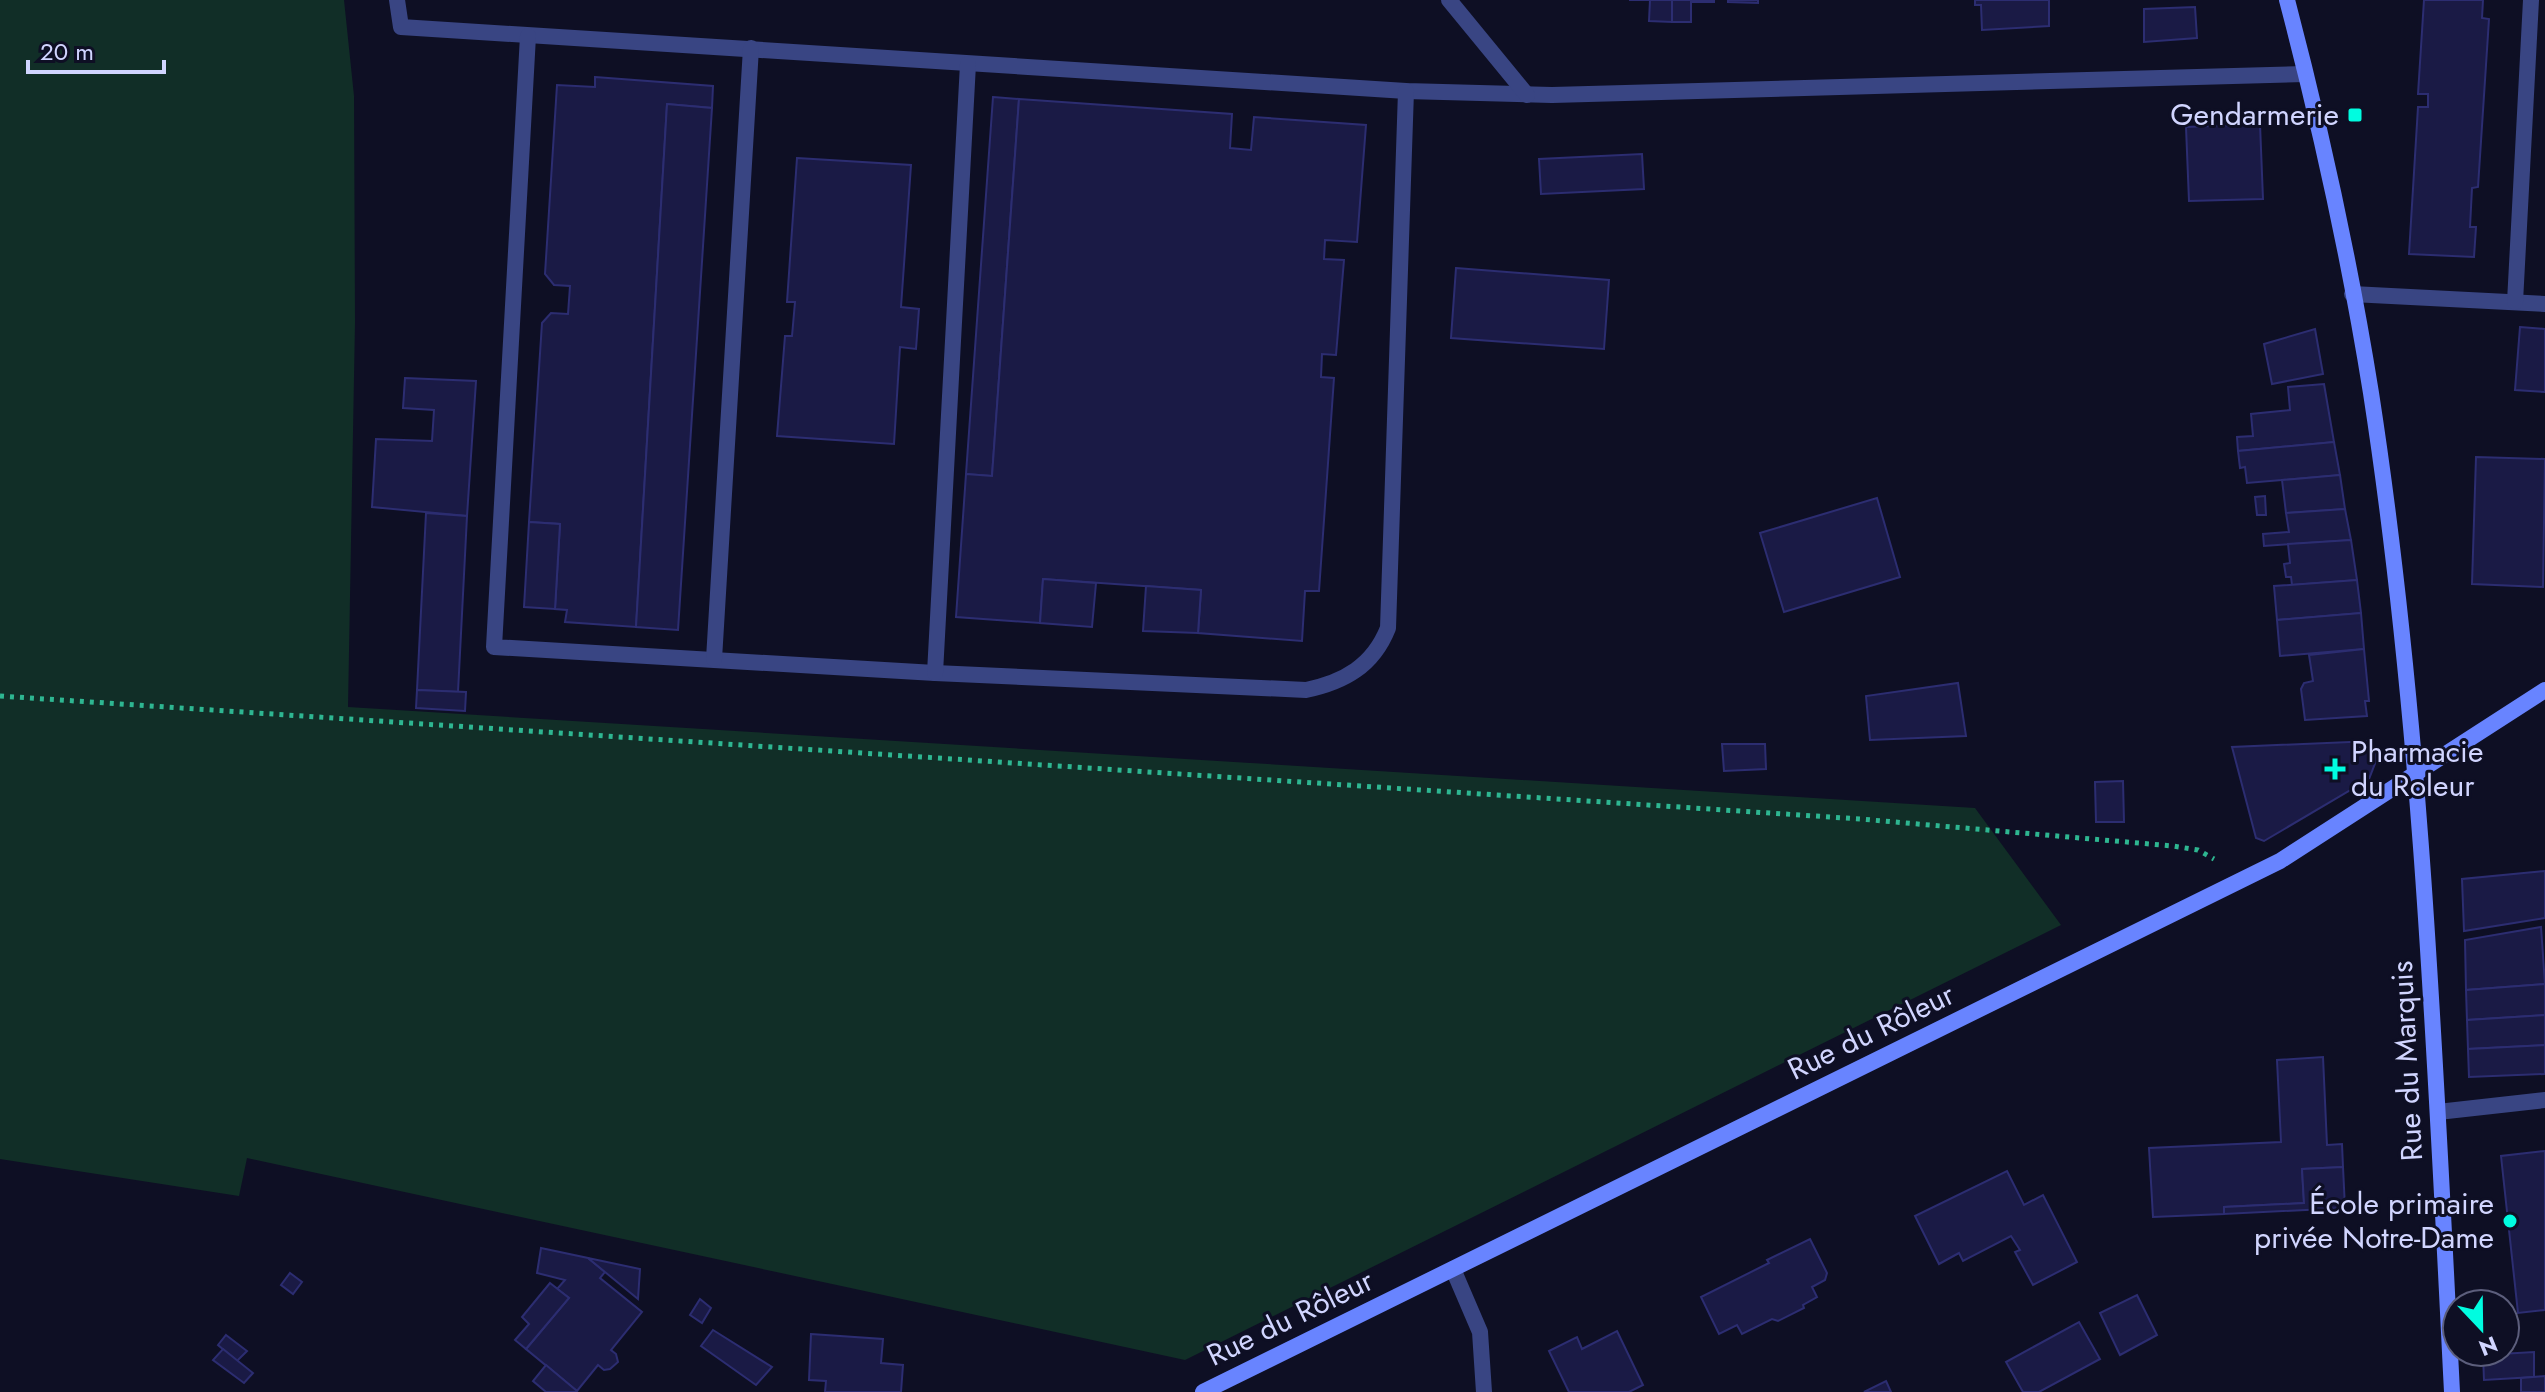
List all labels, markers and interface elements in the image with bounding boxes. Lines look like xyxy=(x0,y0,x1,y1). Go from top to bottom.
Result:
scale bar xyxy=(28,24,164,74)
text: 20 m xyxy=(40,34,94,69)
place label: Gendarmerie xyxy=(2170,93,2339,136)
marker: Gendarmerie xyxy=(2346,106,2364,124)
place label: Pharmacie du Roleur xyxy=(2351,730,2483,807)
marker: Pharmacie du Roleur xyxy=(2326,760,2344,778)
street label: Rue du Marquis xyxy=(2380,960,2433,1162)
street label: Rue du Rôleur xyxy=(1780,972,1962,1090)
place label: École primaire privée Notre-Dame xyxy=(2254,1182,2494,1259)
marker: École primaire privée Notre-Dame xyxy=(2501,1212,2519,1230)
street label: Rue du Rôleur xyxy=(1199,1258,1381,1376)
north arrow xyxy=(2441,1288,2521,1368)
text: N xyxy=(2474,1328,2503,1365)

